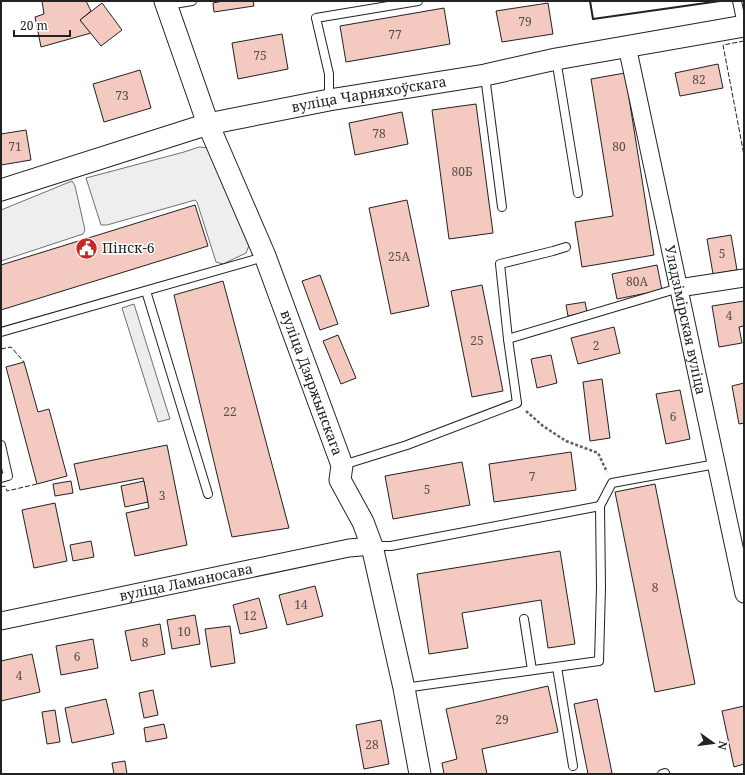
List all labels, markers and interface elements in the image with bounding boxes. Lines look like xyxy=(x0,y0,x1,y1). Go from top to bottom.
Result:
scale bar xyxy=(14,12,70,38)
house number: 79 xyxy=(518,13,532,30)
text: 20 m xyxy=(20,17,48,34)
house number: 77 xyxy=(388,26,402,43)
house number: 75 xyxy=(253,47,267,64)
street label: вуліца Чарняхоўскага xyxy=(290,71,448,116)
house number: 82 xyxy=(692,71,706,88)
house number: 73 xyxy=(115,87,129,104)
house number: 78 xyxy=(372,125,386,142)
house number: 71 xyxy=(8,138,22,155)
house number: 80 xyxy=(612,138,626,155)
house number: 80Б xyxy=(452,163,472,180)
public building icon: Пінск-6 xyxy=(73,235,99,261)
place label: Пінск-6 xyxy=(102,238,155,257)
street label: Уладзімірская вуліца xyxy=(661,243,711,396)
house number: 5 xyxy=(719,245,725,262)
house number: 25А xyxy=(388,248,410,265)
house number: 80А xyxy=(626,273,648,290)
street label: вуліца Дзяржынскага xyxy=(277,307,348,458)
house number: 4 xyxy=(726,307,733,324)
house number: 25 xyxy=(470,332,484,349)
house number: 2 xyxy=(593,337,599,354)
house number: 22 xyxy=(223,403,237,420)
house number: 6 xyxy=(670,408,677,425)
house number: 7 xyxy=(529,468,536,485)
house number: 5 xyxy=(424,481,430,498)
house number: 3 xyxy=(159,487,166,504)
street label: вуліца Ламаносава xyxy=(117,558,254,605)
house number: 8 xyxy=(652,579,659,596)
house number: 14 xyxy=(294,596,308,613)
house number: 12 xyxy=(243,607,257,624)
house number: 10 xyxy=(177,623,191,640)
house number: 8 xyxy=(142,634,149,651)
house number: 6 xyxy=(74,648,81,665)
house number: 4 xyxy=(16,667,23,684)
house number: 29 xyxy=(495,711,509,728)
north arrow xyxy=(693,723,733,763)
house number: 28 xyxy=(365,736,379,753)
text: N xyxy=(715,740,732,752)

